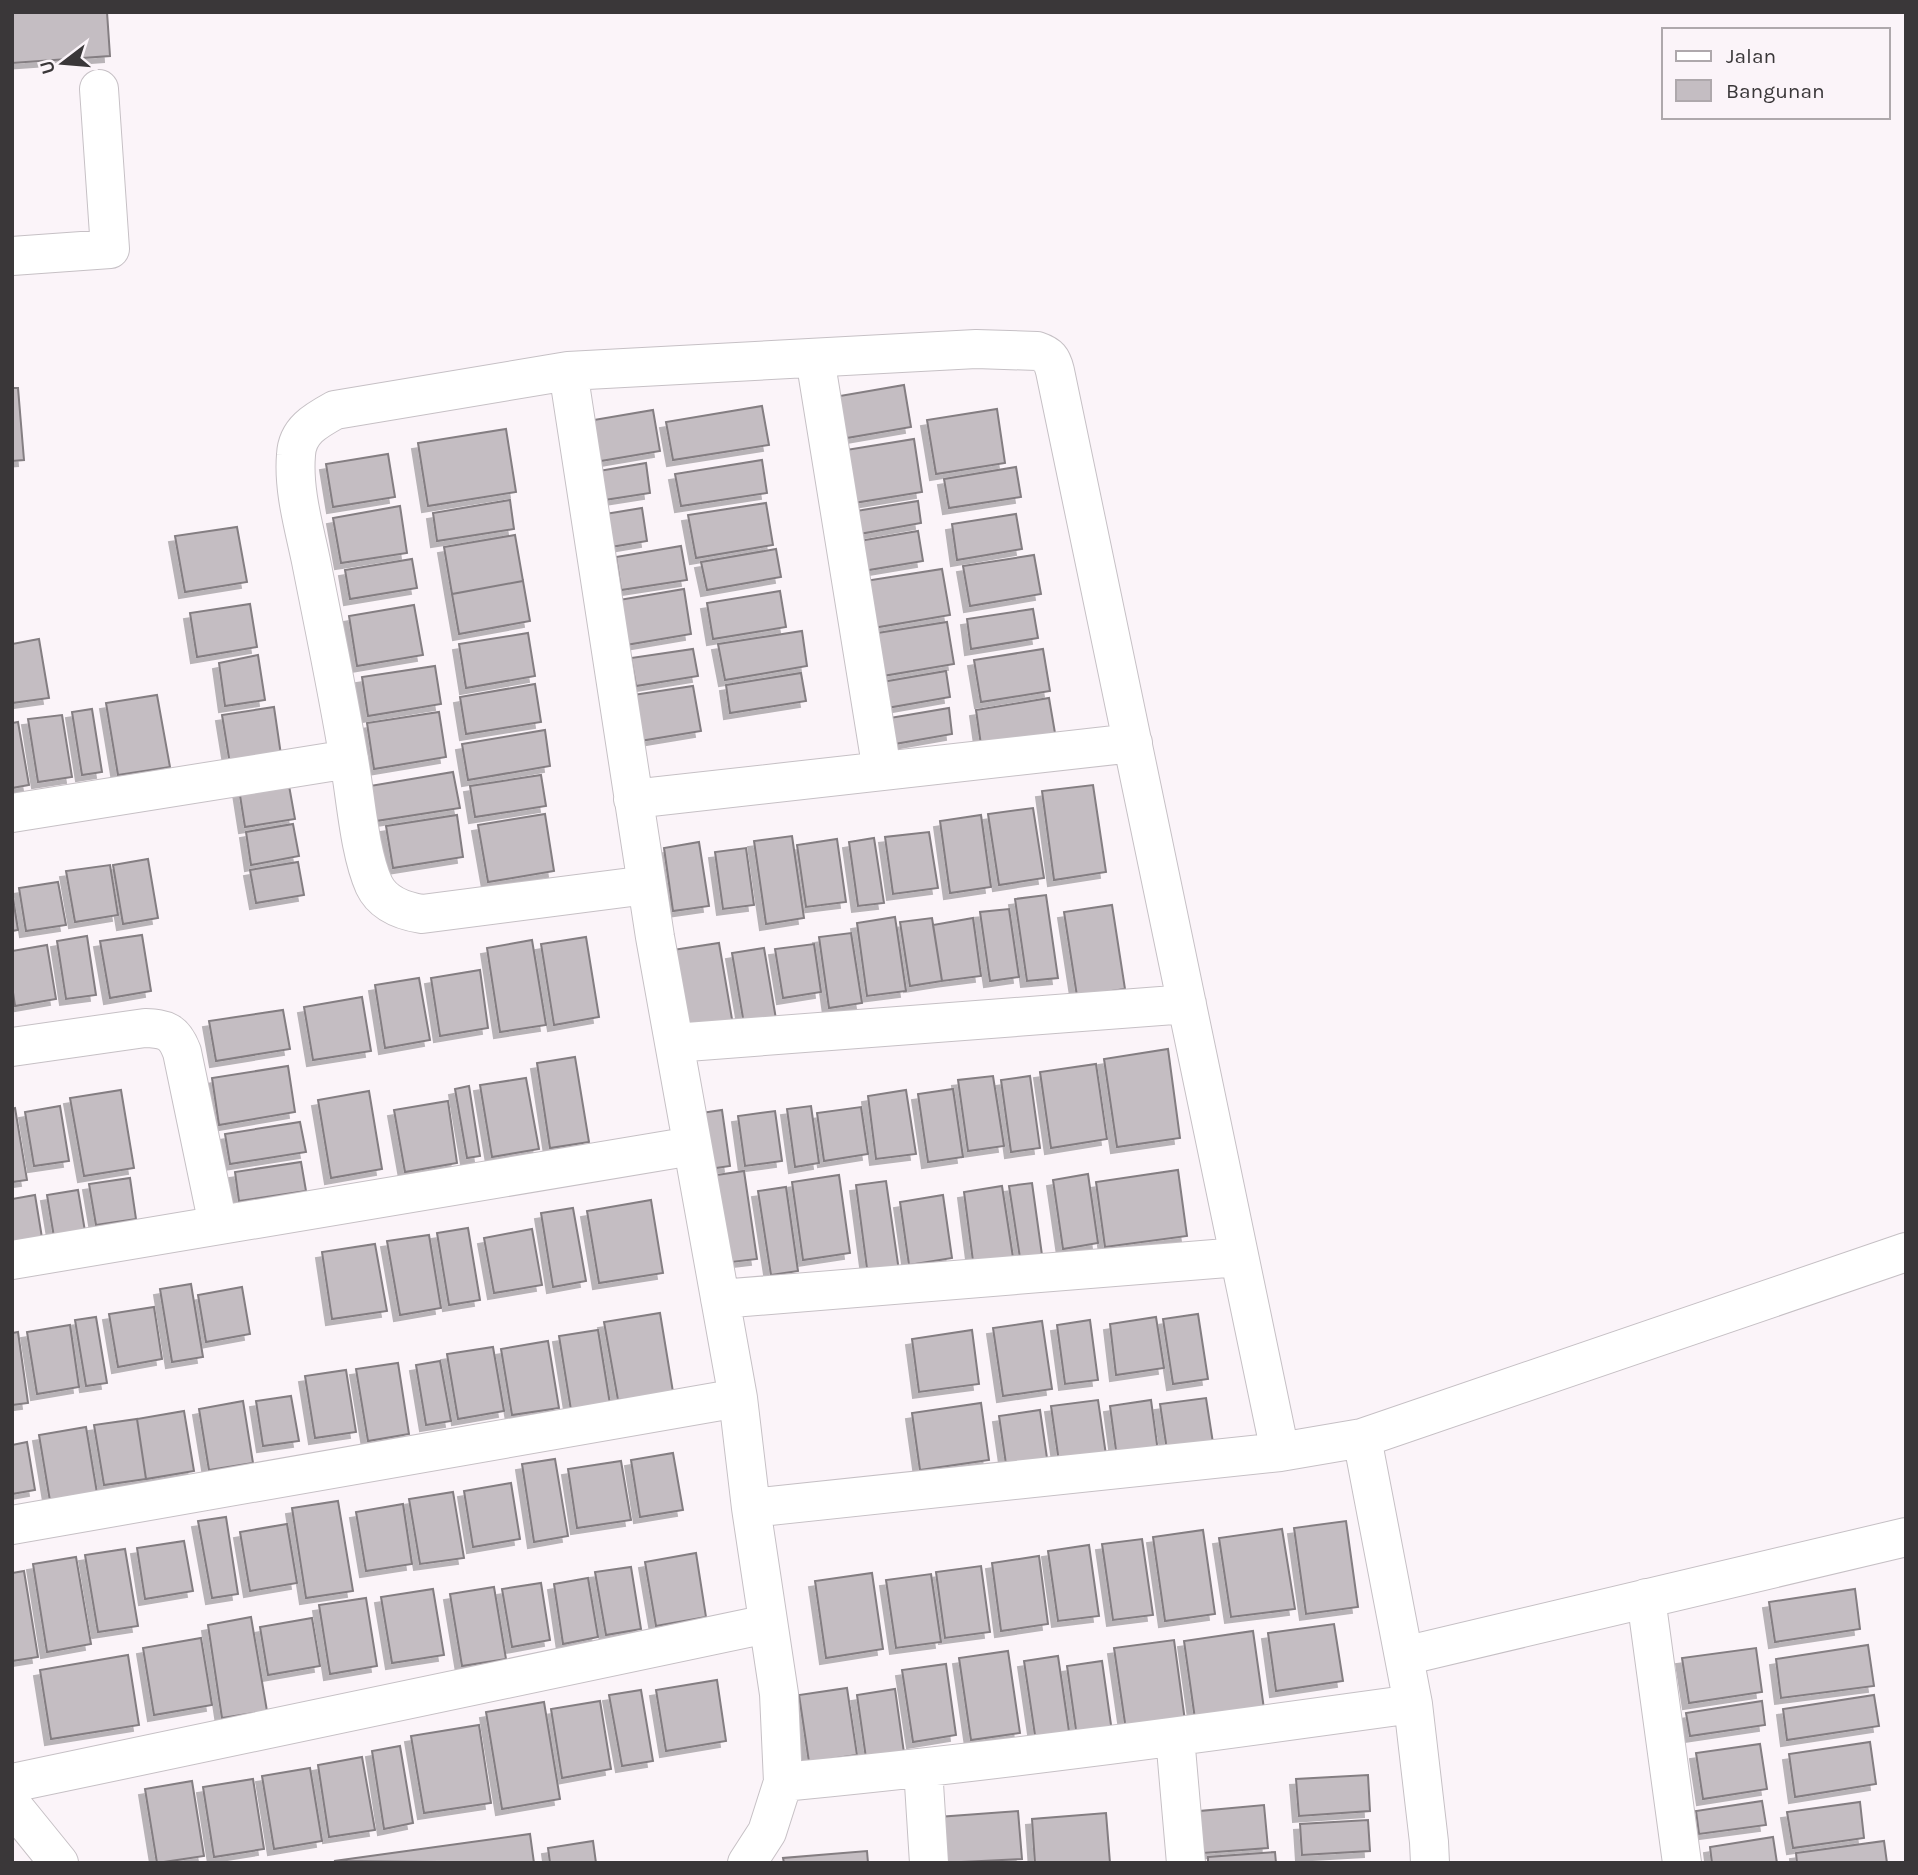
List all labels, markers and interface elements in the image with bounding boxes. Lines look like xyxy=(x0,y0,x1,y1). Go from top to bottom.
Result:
north arrow xyxy=(28,28,98,98)
legend xyxy=(1662,28,1890,119)
text: Jalan xyxy=(1726,44,1776,68)
text: U xyxy=(35,58,60,77)
text: Bangunan xyxy=(1726,79,1825,103)

